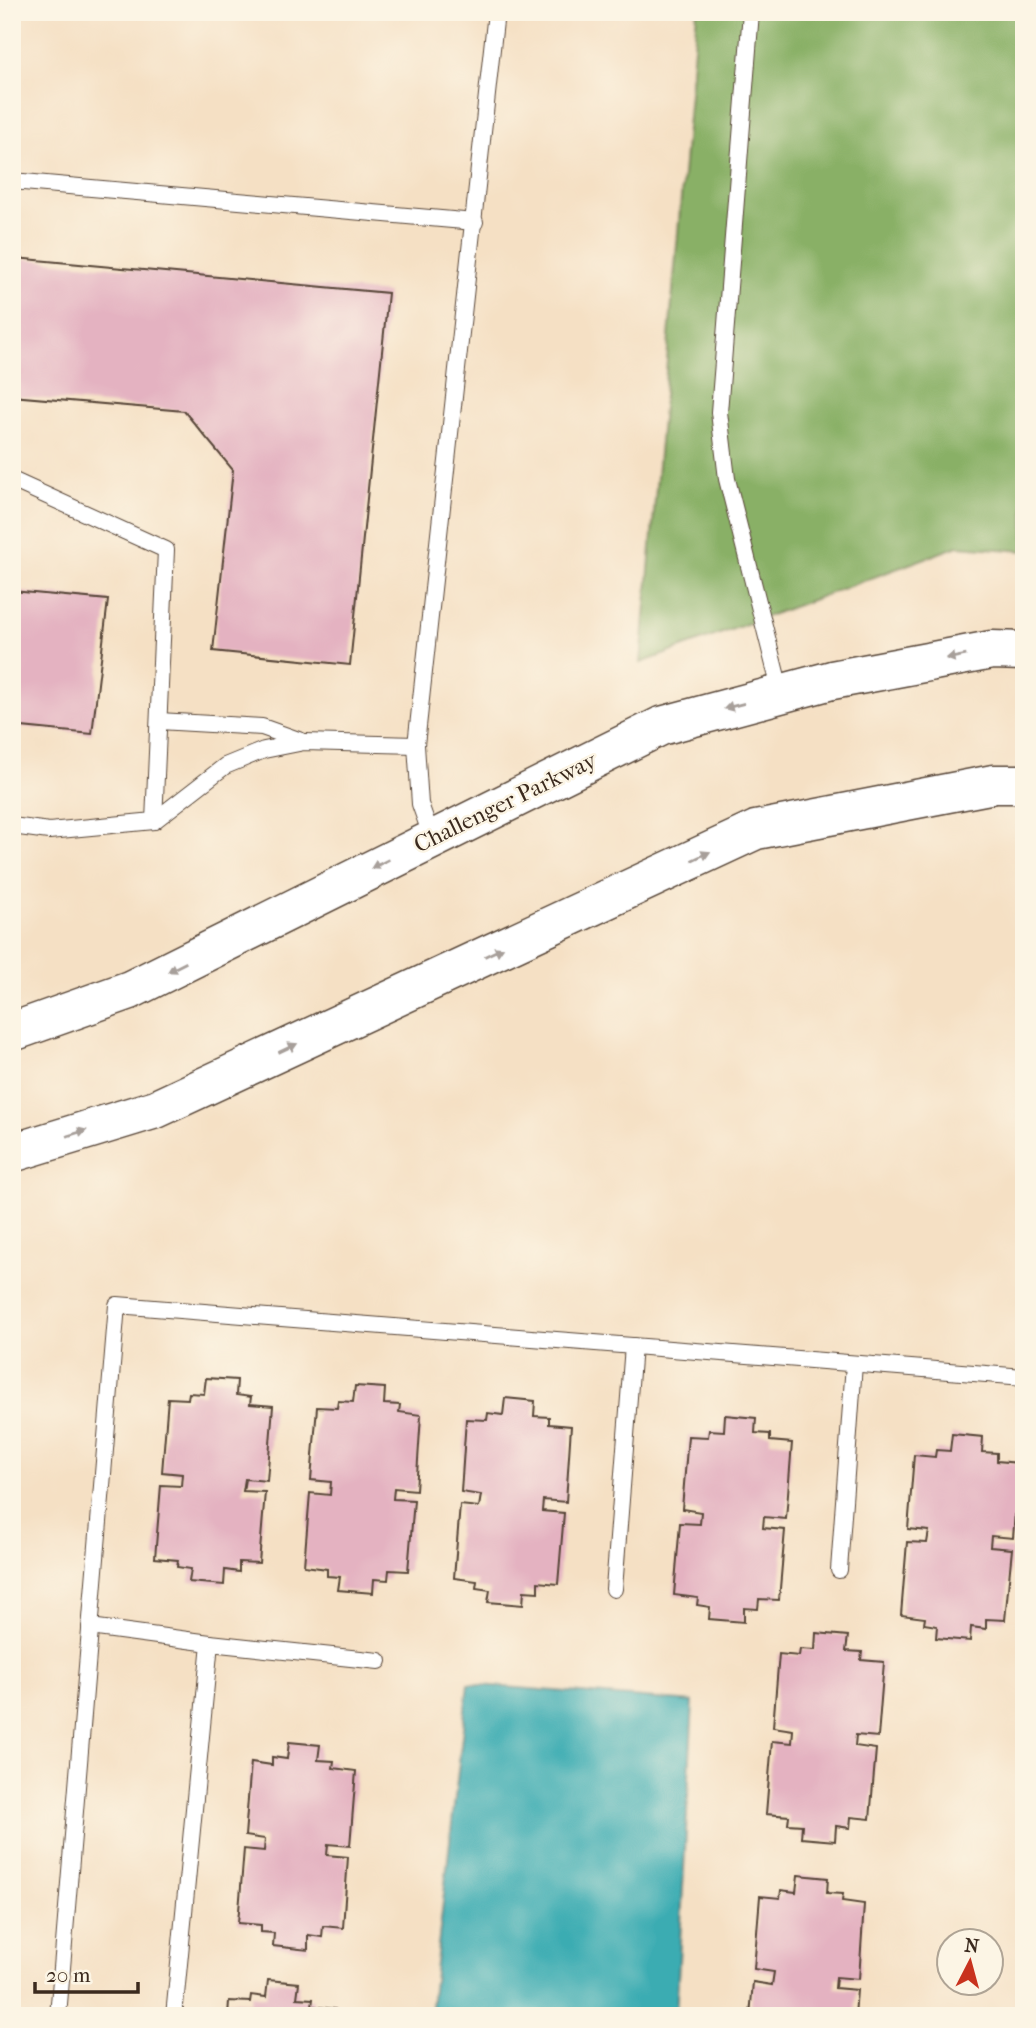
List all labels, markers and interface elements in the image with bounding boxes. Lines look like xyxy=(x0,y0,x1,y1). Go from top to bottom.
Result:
one-way arrow xyxy=(945,652,967,663)
one-way arrow xyxy=(723,701,745,712)
street label: Challenger Parkway xyxy=(410,746,602,858)
one-way arrow xyxy=(690,850,711,861)
one-way arrow xyxy=(370,859,390,870)
one-way arrow xyxy=(484,946,504,958)
one-way arrow xyxy=(167,961,187,972)
one-way arrow xyxy=(278,1042,298,1053)
one-way arrow xyxy=(67,1127,88,1138)
north arrow xyxy=(934,1926,1004,1996)
text: N xyxy=(963,1934,981,1958)
scale bar xyxy=(35,1951,138,1995)
text: 20 m xyxy=(46,1963,91,1987)

